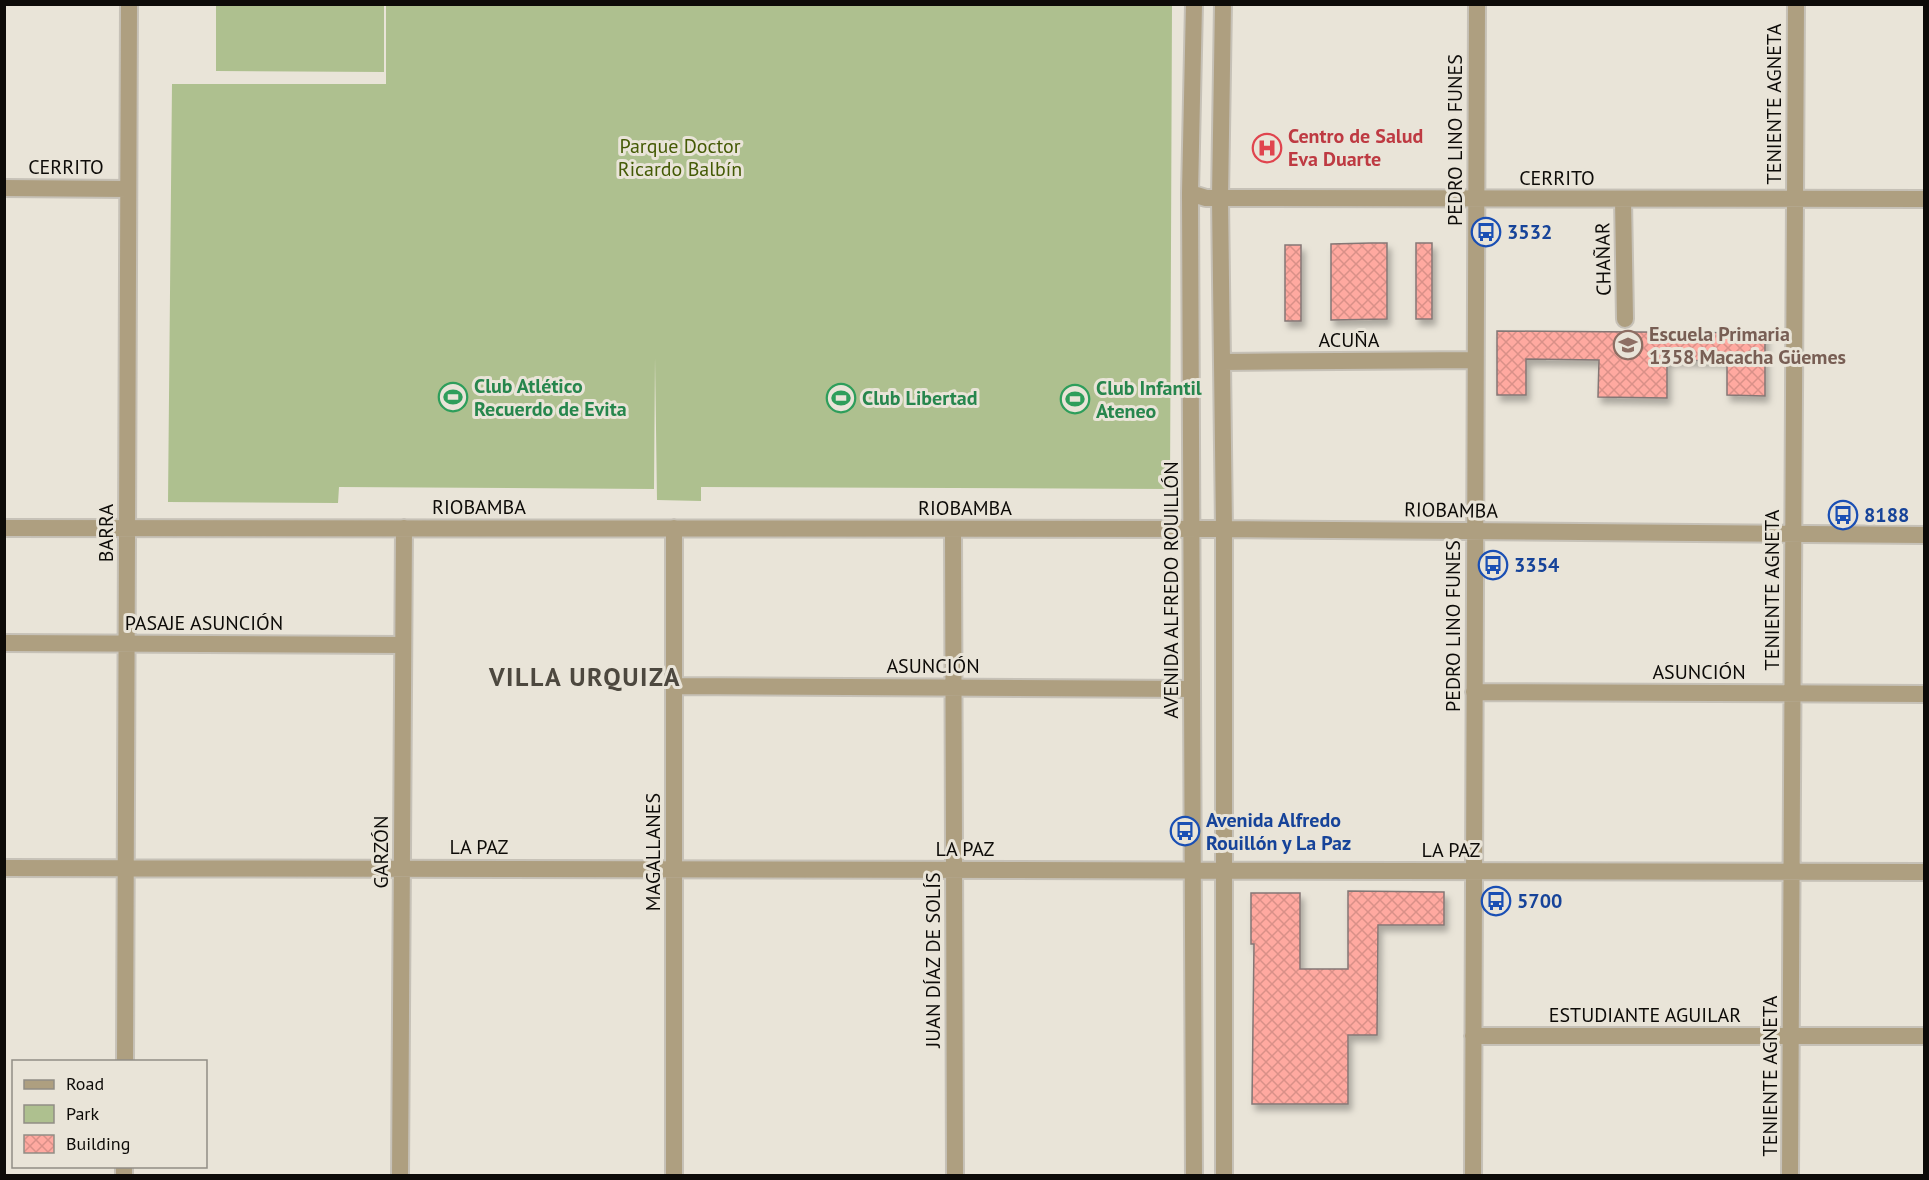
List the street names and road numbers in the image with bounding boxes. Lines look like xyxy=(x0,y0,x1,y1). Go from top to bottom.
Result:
street label: TENIENTE AGNETA xyxy=(1761,23,1787,184)
street label: PEDRO LINO FUNES xyxy=(1442,54,1468,226)
street label: CERRITO xyxy=(28,154,104,180)
street label: CERRITO xyxy=(1519,165,1595,191)
street label: CHAÑAR xyxy=(1589,222,1617,296)
street label: ACUÑA xyxy=(1319,327,1380,353)
street label: AVENIDA ALFREDO ROUILLÓN xyxy=(1158,461,1184,719)
street label: RIOBAMBA xyxy=(432,494,526,520)
street label: RIOBAMBA xyxy=(918,495,1012,521)
street label: RIOBAMBA xyxy=(1404,496,1499,524)
street label: BARRA xyxy=(93,504,119,562)
street label: TENIENTE AGNETA xyxy=(1759,509,1785,670)
street label: PEDRO LINO FUNES xyxy=(1440,540,1466,712)
street label: PASAJE ASUNCIÓN xyxy=(125,610,283,636)
street label: ASUNCIÓN xyxy=(886,653,980,679)
street label: ASUNCIÓN xyxy=(1652,659,1746,685)
street label: MAGALLANES xyxy=(640,793,666,911)
street label: GARZÓN xyxy=(368,816,394,888)
street label: LA PAZ xyxy=(450,834,509,860)
street label: LA PAZ xyxy=(936,836,995,862)
street label: LA PAZ xyxy=(1422,837,1481,863)
street label: JUAN DÍAZ DE SOLÍS xyxy=(920,872,946,1049)
street label: TENIENTE AGNETA xyxy=(1757,995,1783,1156)
street label: ESTUDIANTE AGUILAR xyxy=(1549,1002,1741,1028)

